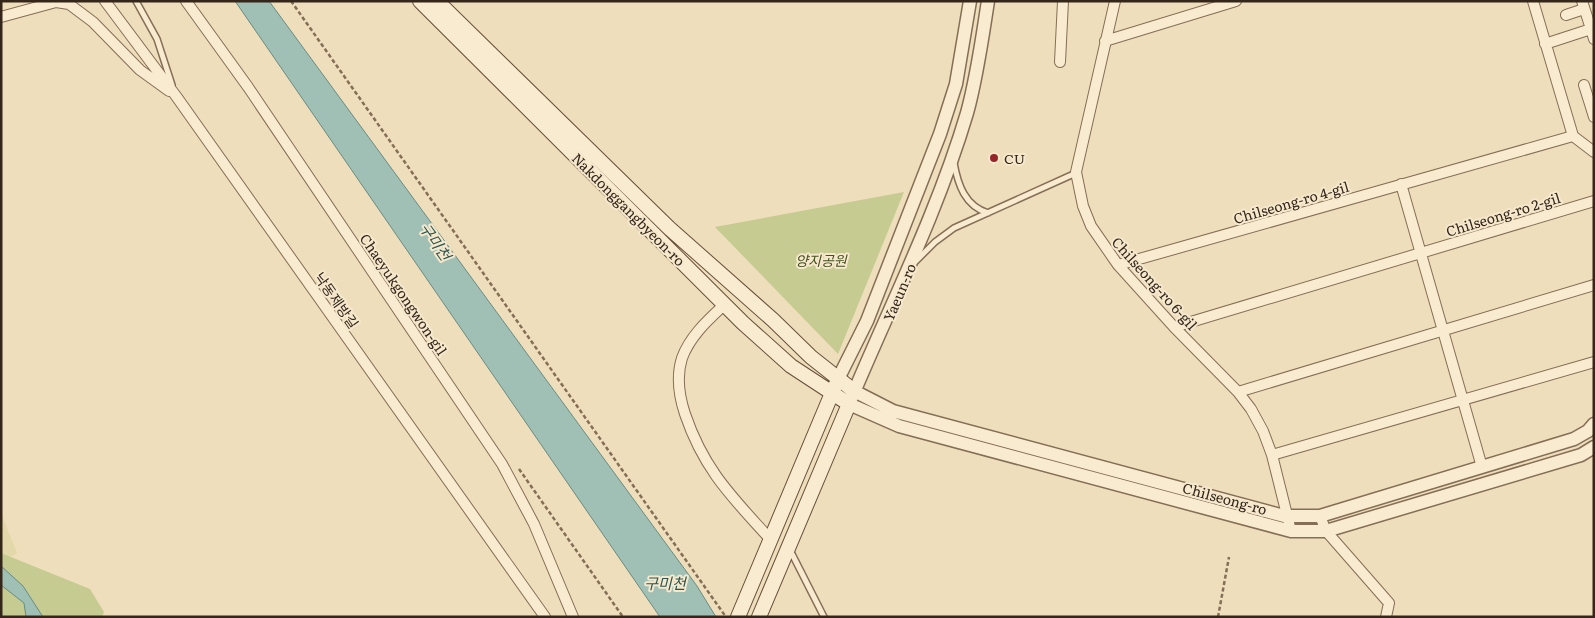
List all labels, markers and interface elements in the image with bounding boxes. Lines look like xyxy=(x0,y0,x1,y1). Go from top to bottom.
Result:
street label: Nakdonggangbyeon-ro xyxy=(568,148,690,270)
place label: CU xyxy=(1004,148,1025,168)
marker: CU xyxy=(988,152,1000,164)
street label: Chilseong-ro 4-gil xyxy=(1231,176,1351,228)
street label: Chilseong-ro 2-gil xyxy=(1443,187,1563,241)
water label: 구미천 xyxy=(415,217,459,266)
street label: Chaeyukgongwon-gil xyxy=(356,229,452,359)
street label: Chilseong-ro 6-gil xyxy=(1108,232,1202,334)
park label: 양지공원 xyxy=(795,250,848,270)
street label: Yaeun-ro xyxy=(878,260,920,324)
street label: 낙동제방길 xyxy=(310,268,364,332)
street label: Chilseong-ro xyxy=(1181,477,1269,519)
water label: 구미천 xyxy=(644,571,688,594)

